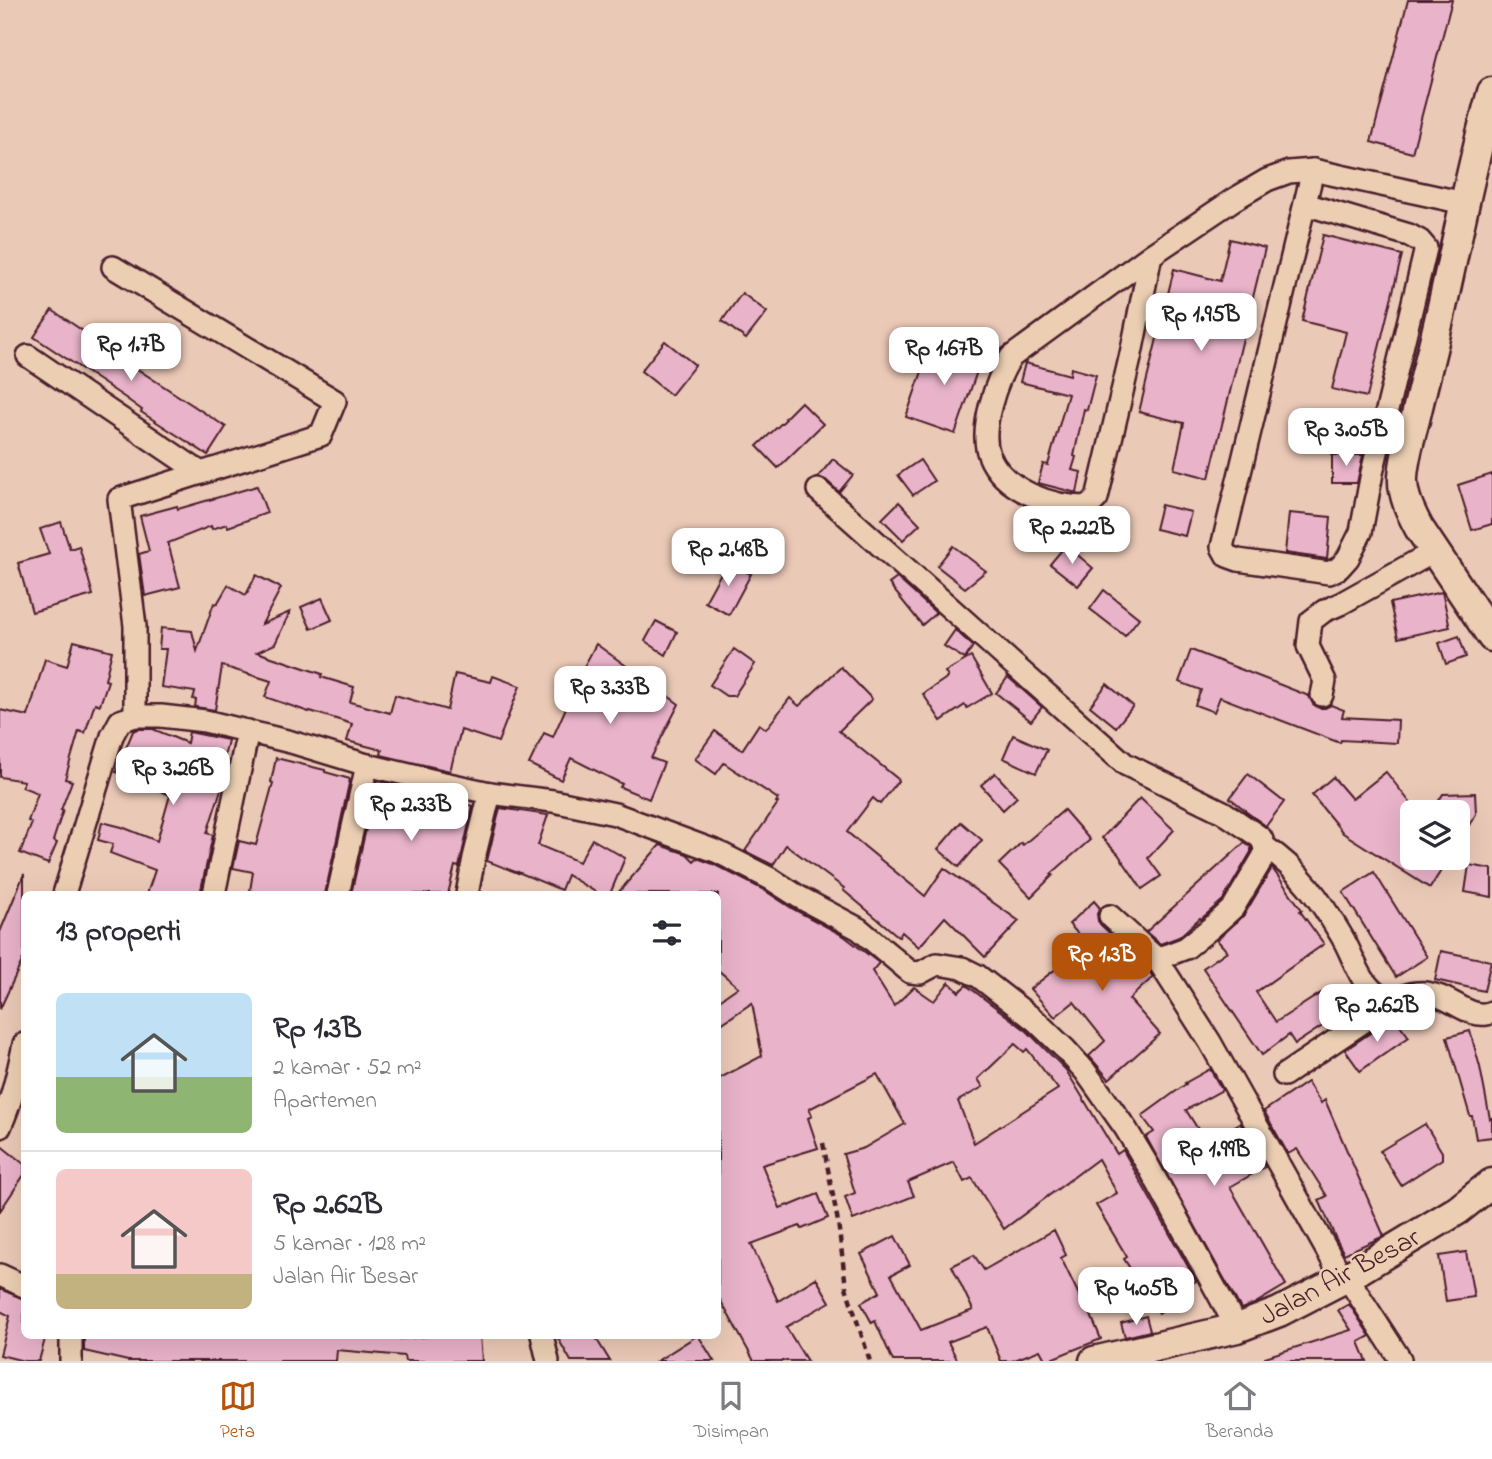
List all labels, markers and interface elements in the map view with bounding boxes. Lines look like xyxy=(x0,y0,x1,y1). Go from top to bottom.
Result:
pin: Rp 1.95B xyxy=(1129,294,1273,353)
text: Rp 1.95B xyxy=(1162,299,1240,332)
pin: Rp 1.7B xyxy=(66,324,196,383)
pin: Rp 1.67B xyxy=(872,328,1016,387)
text: Rp 1.7B xyxy=(97,329,165,362)
text: Rp 1.67B xyxy=(905,333,983,366)
pin: Rp 3.05B xyxy=(1274,408,1418,468)
text: Rp 3.05B xyxy=(1304,414,1388,447)
pin: Rp 2.22B xyxy=(1000,506,1144,566)
text: Rp 2.22B xyxy=(1029,512,1115,545)
pin: Rp 2.48B xyxy=(656,528,800,588)
text: Rp 2.48B xyxy=(688,534,768,567)
pin: Rp 3.33B xyxy=(538,666,682,726)
text: Rp 3.33B xyxy=(570,672,650,705)
pin: Rp 3.26B xyxy=(101,748,245,807)
text: Rp 3.26B xyxy=(132,753,214,786)
pin: Rp 2.33B xyxy=(339,784,483,843)
text: Rp 2.33B xyxy=(370,789,452,822)
map controls xyxy=(1400,800,1470,870)
button: layers xyxy=(1400,800,1470,870)
text: 13 properti xyxy=(56,911,181,955)
icon: filters xyxy=(648,914,686,952)
pin: Rp 1.3B xyxy=(1037,934,1167,993)
text: Rp 1.3B xyxy=(1068,939,1136,972)
pin: Rp 2.62B xyxy=(1305,984,1449,1044)
text: Rp 2.62B xyxy=(1335,990,1419,1023)
text: Rp 1.3B xyxy=(273,1008,362,1052)
icon: home xyxy=(112,1021,196,1105)
text: 2 kamar · 52 m² xyxy=(273,1052,422,1085)
text: Apartemen xyxy=(273,1085,377,1118)
pin: Rp 1.99B xyxy=(1142,1128,1286,1188)
text: Rp 1.99B xyxy=(1178,1134,1250,1167)
text: Rp 2.62B xyxy=(273,1184,383,1228)
icon: home xyxy=(112,1197,196,1281)
street label: Jalan Air Besar xyxy=(1253,1218,1429,1338)
text: 5 kamar · 128 m² xyxy=(273,1228,426,1261)
text: Jalan Air Besar xyxy=(273,1261,418,1294)
pin: Rp 4.05B xyxy=(1064,1268,1208,1327)
text: Rp 4.05B xyxy=(1094,1273,1178,1306)
tab: Peta xyxy=(219,1377,257,1446)
tab: Disimpan xyxy=(694,1377,769,1446)
tab: Beranda xyxy=(1206,1377,1273,1446)

